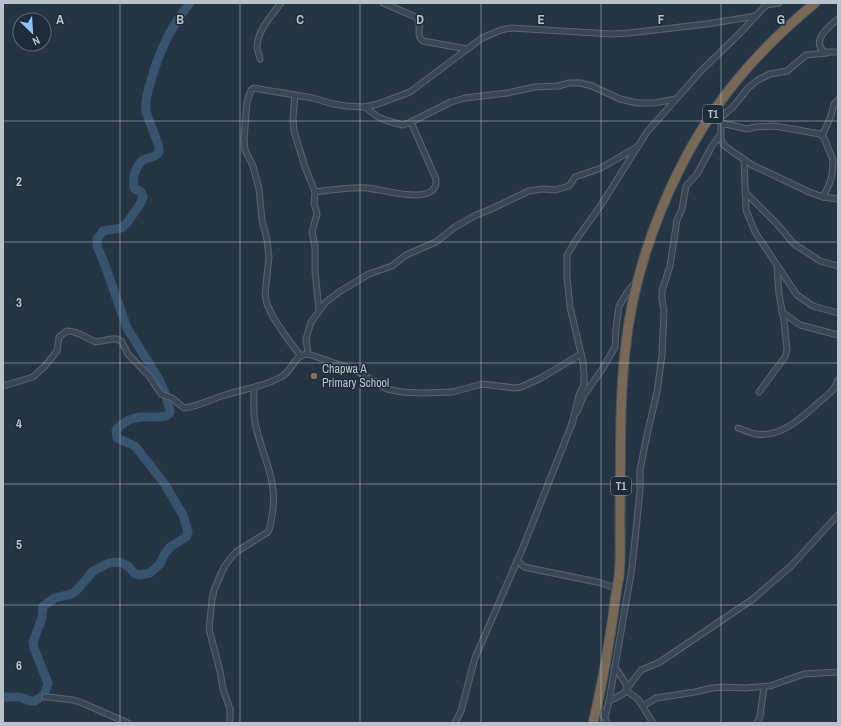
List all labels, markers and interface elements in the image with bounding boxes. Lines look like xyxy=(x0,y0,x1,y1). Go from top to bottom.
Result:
text: A xyxy=(56,11,64,28)
text: B xyxy=(176,11,184,28)
text: C xyxy=(296,11,304,28)
text: D xyxy=(416,11,424,28)
text: E xyxy=(537,11,545,28)
text: F xyxy=(658,11,665,28)
text: G xyxy=(777,11,785,28)
north arrow xyxy=(12,12,52,52)
text: N xyxy=(30,33,42,49)
road number: T1 xyxy=(703,105,723,123)
text: 2 xyxy=(16,173,22,190)
text: 3 xyxy=(16,294,22,311)
place label: Chapwa A Primary School xyxy=(322,361,389,391)
marker: Chapwa A Primary School xyxy=(309,371,319,381)
text: 4 xyxy=(16,415,22,432)
road number: T1 xyxy=(611,477,631,495)
text: 5 xyxy=(16,536,22,553)
text: 6 xyxy=(16,657,22,674)

